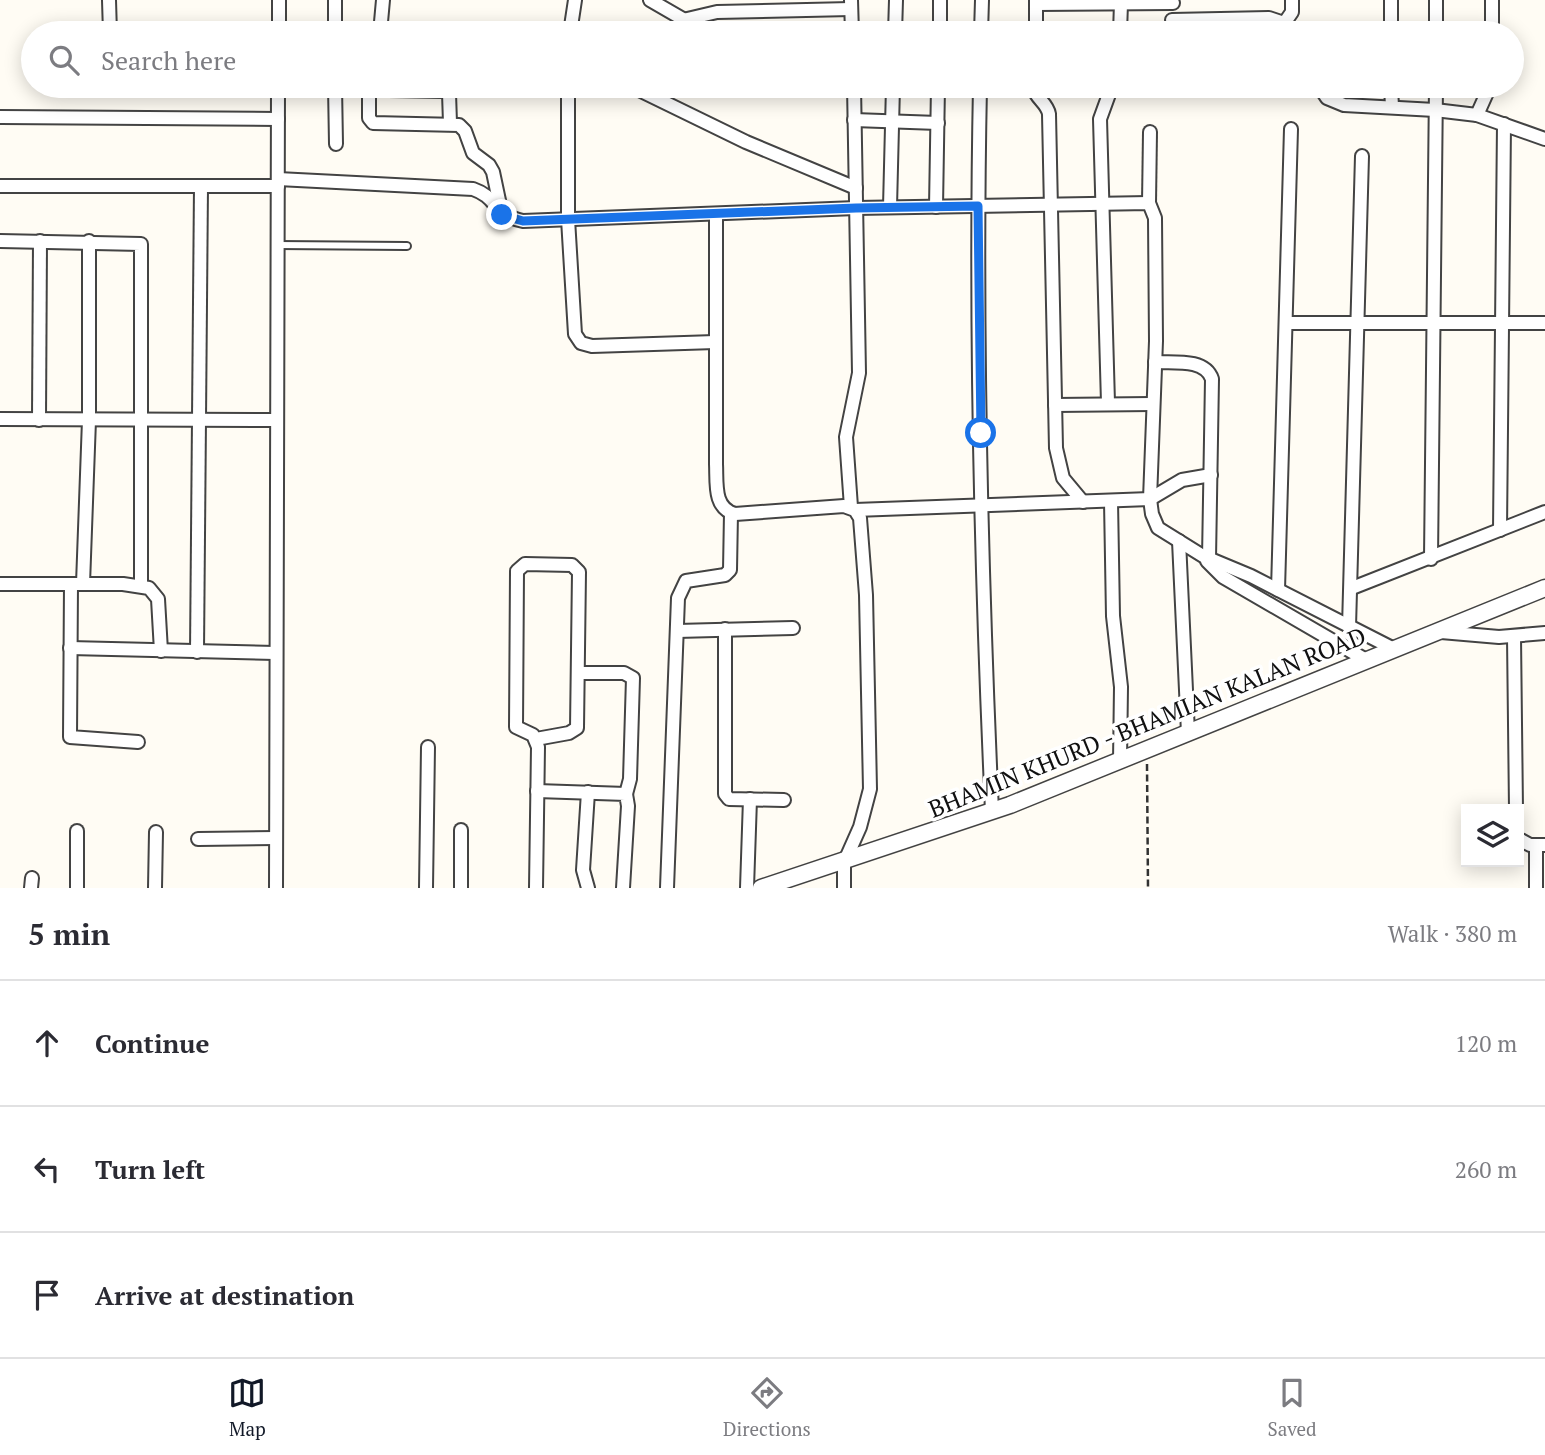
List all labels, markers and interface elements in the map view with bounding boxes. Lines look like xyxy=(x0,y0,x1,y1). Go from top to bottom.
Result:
search box xyxy=(21,21,1524,98)
icon: search xyxy=(45,41,83,79)
text: Search here xyxy=(101,43,236,77)
route end xyxy=(486,199,517,230)
route start xyxy=(965,417,996,448)
street label: BHAMIN KHURD - BHAMIAN KALAN ROAD xyxy=(924,619,1370,825)
map controls xyxy=(1461,804,1524,867)
button: layers xyxy=(1461,804,1524,867)
text: 5 min xyxy=(28,914,110,954)
text: Walk · 380 m xyxy=(1388,918,1517,949)
icon: ahead xyxy=(28,1024,66,1062)
text: Continue xyxy=(95,1026,209,1060)
text: 120 m xyxy=(1455,1028,1517,1059)
icon: left xyxy=(28,1150,66,1188)
text: Turn left xyxy=(95,1152,205,1186)
text: 260 m xyxy=(1455,1154,1517,1185)
icon: arrive xyxy=(28,1276,66,1314)
text: Arrive at destination xyxy=(95,1278,354,1312)
tab: Map xyxy=(228,1374,266,1441)
tab: Directions xyxy=(723,1374,811,1441)
tab: Saved xyxy=(1267,1374,1317,1441)

